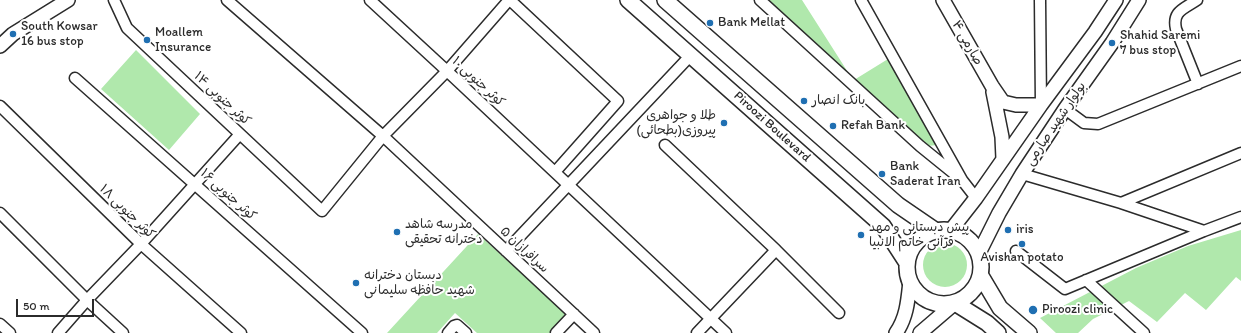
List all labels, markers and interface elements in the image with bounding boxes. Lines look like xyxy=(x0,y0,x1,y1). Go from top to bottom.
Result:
place label: Bank Mellat xyxy=(718,15,785,31)
marker: Bank Mellat xyxy=(705,18,715,28)
street label: صارمی ۴ xyxy=(948,18,986,68)
place label: South Kowsar 16 bus stop xyxy=(21,19,98,50)
place label: Moallem Insurance xyxy=(155,25,211,56)
place label: Shahid Saremi 7 bus stop xyxy=(1120,28,1200,59)
marker: South Kowsar 16 bus stop xyxy=(8,29,18,39)
marker: Moallem Insurance xyxy=(142,35,152,45)
marker: Shahid Saremi 7 bus stop xyxy=(1107,38,1117,48)
street label: کوثر جنوبی ۱۰ xyxy=(448,54,508,110)
street label: کوثر جنوبی ۱۴ xyxy=(190,69,254,129)
street label: بولوار شهید صارمی xyxy=(1022,79,1090,169)
street label: Piroozi Boulevard xyxy=(730,88,814,166)
place label: بانک انصار xyxy=(812,93,865,109)
marker: بانک انصار xyxy=(799,96,809,106)
place label: طلا و جواهری پیروزی(بطحائی) xyxy=(637,108,716,139)
marker: طلا و جواهری پیروزی(بطحائی) xyxy=(719,118,729,128)
place label: Refah Bank xyxy=(841,118,905,134)
marker: Refah Bank xyxy=(828,121,838,131)
place label: Bank Saderat Iran xyxy=(890,159,961,190)
street label: کوثر جنوبی ۱۶ xyxy=(197,166,259,224)
marker: Bank Saderat Iran xyxy=(877,169,887,179)
street label: کوثر جنوبی ۱۸ xyxy=(96,182,158,242)
place label: مدرسه شاهد دخترانه تحقیقی xyxy=(405,217,483,248)
place label: پیش دبستانی و مهد قرآنی خاتم الانبیا xyxy=(869,220,969,251)
place label: iris xyxy=(1016,222,1034,238)
street label: سرافرازان ۵ xyxy=(496,224,552,276)
marker: iris xyxy=(1003,225,1013,235)
marker: مدرسه شاهد دخترانه تحقیقی xyxy=(392,227,402,237)
marker: پیش دبستانی و مهد قرآنی خاتم الانبیا xyxy=(856,230,866,240)
marker: Avishan potato xyxy=(1017,239,1027,249)
place label: Avishan potato xyxy=(980,250,1064,266)
place label: دبستان دخترانه شهید حافظه سلیمانی xyxy=(364,268,475,299)
marker: دبستان دخترانه شهید حافظه سلیمانی xyxy=(351,278,361,288)
scale bar xyxy=(18,291,96,317)
text: 50 m xyxy=(23,299,49,313)
place label: Piroozi clinic xyxy=(1042,302,1113,318)
marker: Piroozi clinic xyxy=(1027,304,1039,316)

